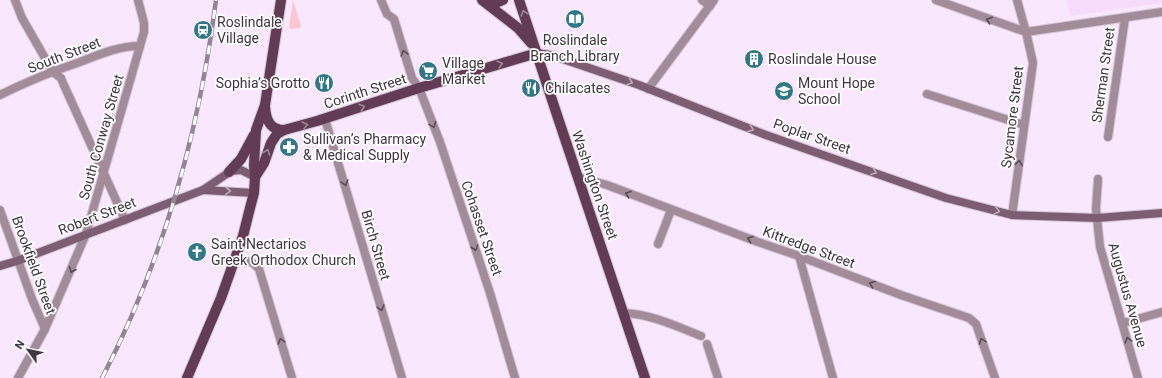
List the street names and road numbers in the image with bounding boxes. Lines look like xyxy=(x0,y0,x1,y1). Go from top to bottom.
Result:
street label: Sherman Street xyxy=(1088,26,1118,124)
street label: South Street xyxy=(25,34,103,76)
street label: Sycamore Street xyxy=(998,65,1026,169)
street label: Corinth Street xyxy=(322,70,409,112)
street label: South Conway Street xyxy=(75,72,127,202)
street label: Poplar Street xyxy=(771,115,853,157)
street label: Washington Street xyxy=(569,128,621,242)
street label: Cohasset Street xyxy=(458,178,506,278)
street label: Robert Street xyxy=(56,194,139,238)
street label: Birch Street xyxy=(358,208,394,282)
street label: Brookfield Street xyxy=(9,214,59,317)
street label: Kittredge Street xyxy=(761,223,858,271)
street label: Augustus Avenue xyxy=(1105,241,1151,349)

